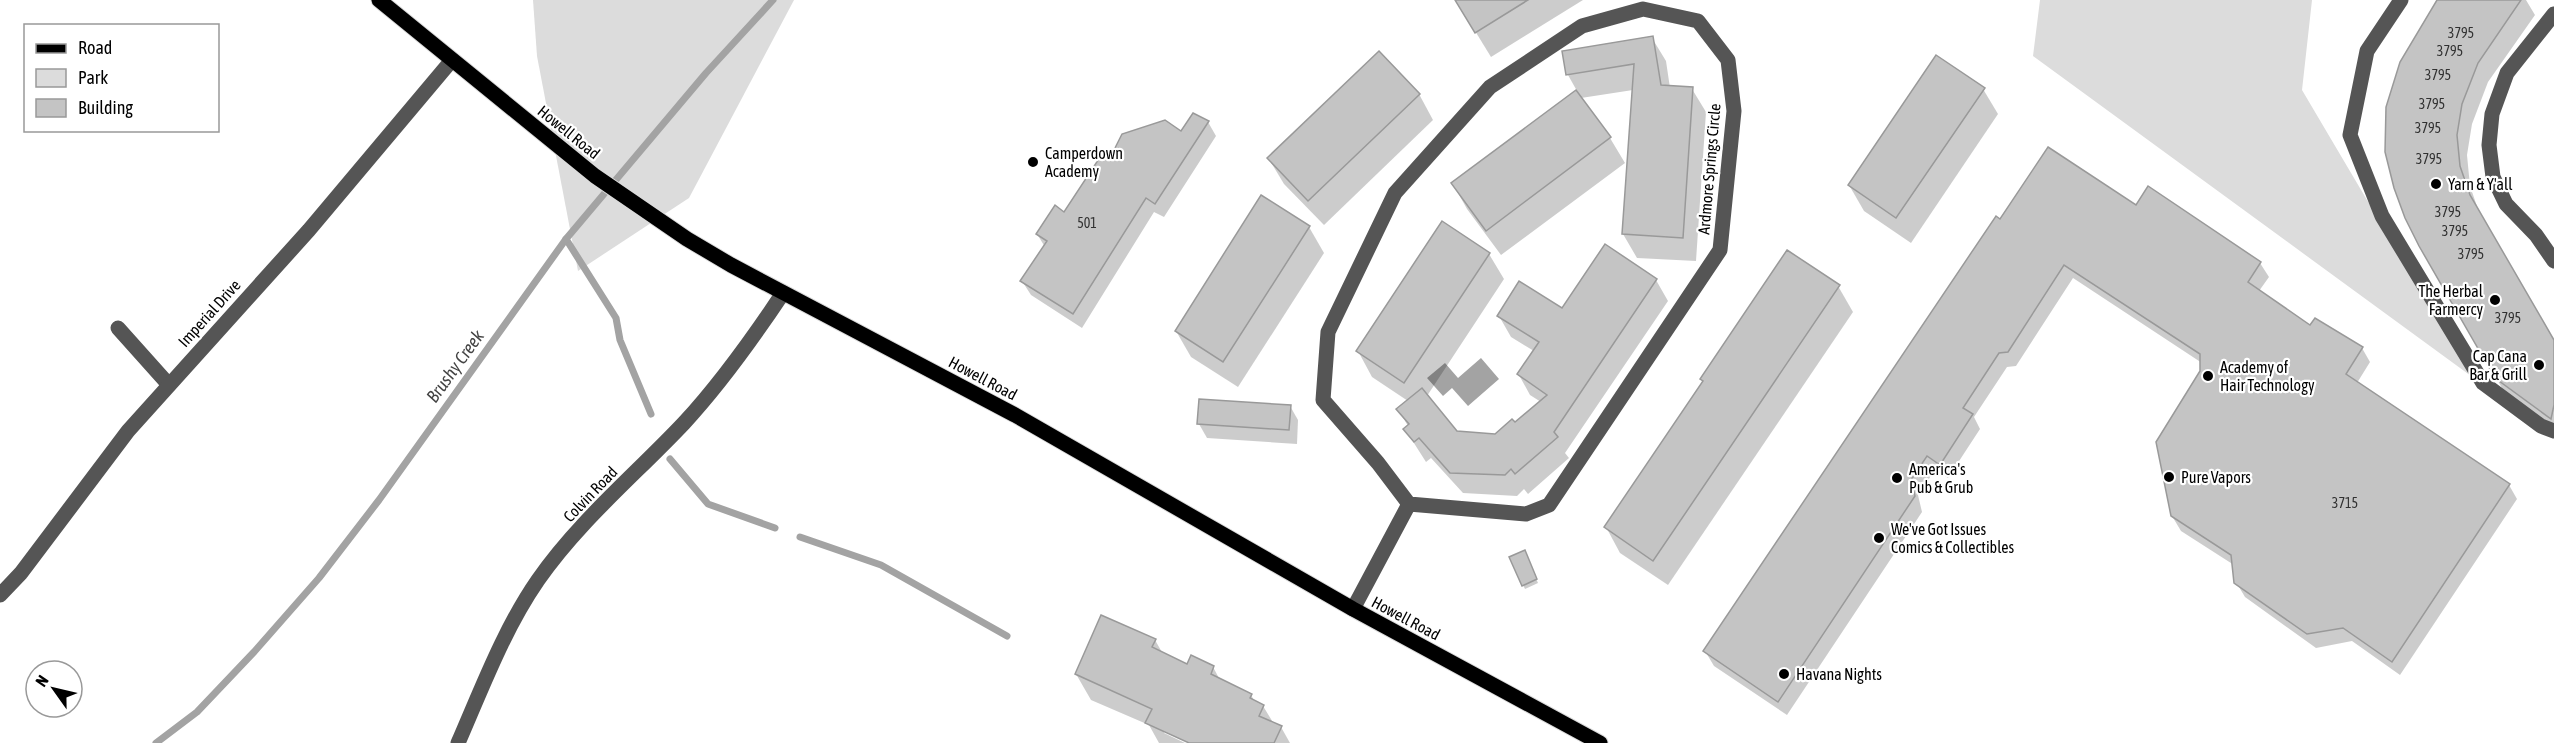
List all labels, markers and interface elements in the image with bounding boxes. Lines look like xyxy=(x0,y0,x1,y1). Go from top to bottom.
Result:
legend xyxy=(24,24,219,132)
house number: 3795 xyxy=(2448,25,2474,41)
text: Road xyxy=(78,37,112,58)
house number: 3795 xyxy=(2437,43,2463,59)
text: Park xyxy=(78,67,108,88)
house number: 3795 xyxy=(2425,67,2451,83)
house number: 3795 xyxy=(2419,96,2445,112)
text: Building xyxy=(78,97,133,118)
street label: Howell Road xyxy=(534,102,604,162)
street label: Ardmore Springs Circle xyxy=(1694,103,1725,235)
house number: 3795 xyxy=(2415,120,2441,136)
place label: Camperdown Academy xyxy=(1045,144,1123,181)
house number: 3795 xyxy=(2416,151,2442,167)
marker: Camperdown Academy xyxy=(1026,155,1040,169)
place label: Yarn & Y'all xyxy=(2448,175,2513,193)
marker: Yarn & Y'all xyxy=(2429,177,2443,191)
house number: 3795 xyxy=(2435,204,2461,220)
house number: 501 xyxy=(1077,215,1097,231)
house number: 3795 xyxy=(2442,223,2468,239)
house number: 3795 xyxy=(2458,246,2484,262)
street label: Imperial Drive xyxy=(174,276,244,351)
place label: The Herbal Farmercy xyxy=(2419,282,2484,319)
marker: The Herbal Farmercy xyxy=(2488,293,2502,307)
house number: 3795 xyxy=(2495,310,2521,326)
water label: Brushy Creek xyxy=(422,325,489,406)
place label: Cap Cana Bar & Grill xyxy=(2469,347,2528,383)
street label: Howell Road xyxy=(946,353,1020,403)
place label: Academy of Hair Technology xyxy=(2220,358,2315,395)
marker: Cap Cana Bar & Grill xyxy=(2532,358,2546,372)
marker: Academy of Hair Technology xyxy=(2201,369,2215,383)
place label: America's Pub & Grub xyxy=(1909,460,1973,496)
street label: Colvin Road xyxy=(559,463,621,525)
place label: Pure Vapors xyxy=(2181,468,2251,487)
marker: Pure Vapors xyxy=(2162,470,2176,484)
marker: America's Pub & Grub xyxy=(1890,471,1904,485)
house number: 3715 xyxy=(2332,495,2358,511)
place label: We've Got Issues Comics & Collectibles xyxy=(1891,520,2015,556)
marker: We've Got Issues Comics & Collectibles xyxy=(1872,531,1886,545)
street label: Howell Road xyxy=(1369,593,1443,643)
north arrow xyxy=(24,659,84,719)
place label: Havana Nights xyxy=(1796,665,1882,684)
marker: Havana Nights xyxy=(1777,667,1791,681)
text: N xyxy=(31,672,52,690)

